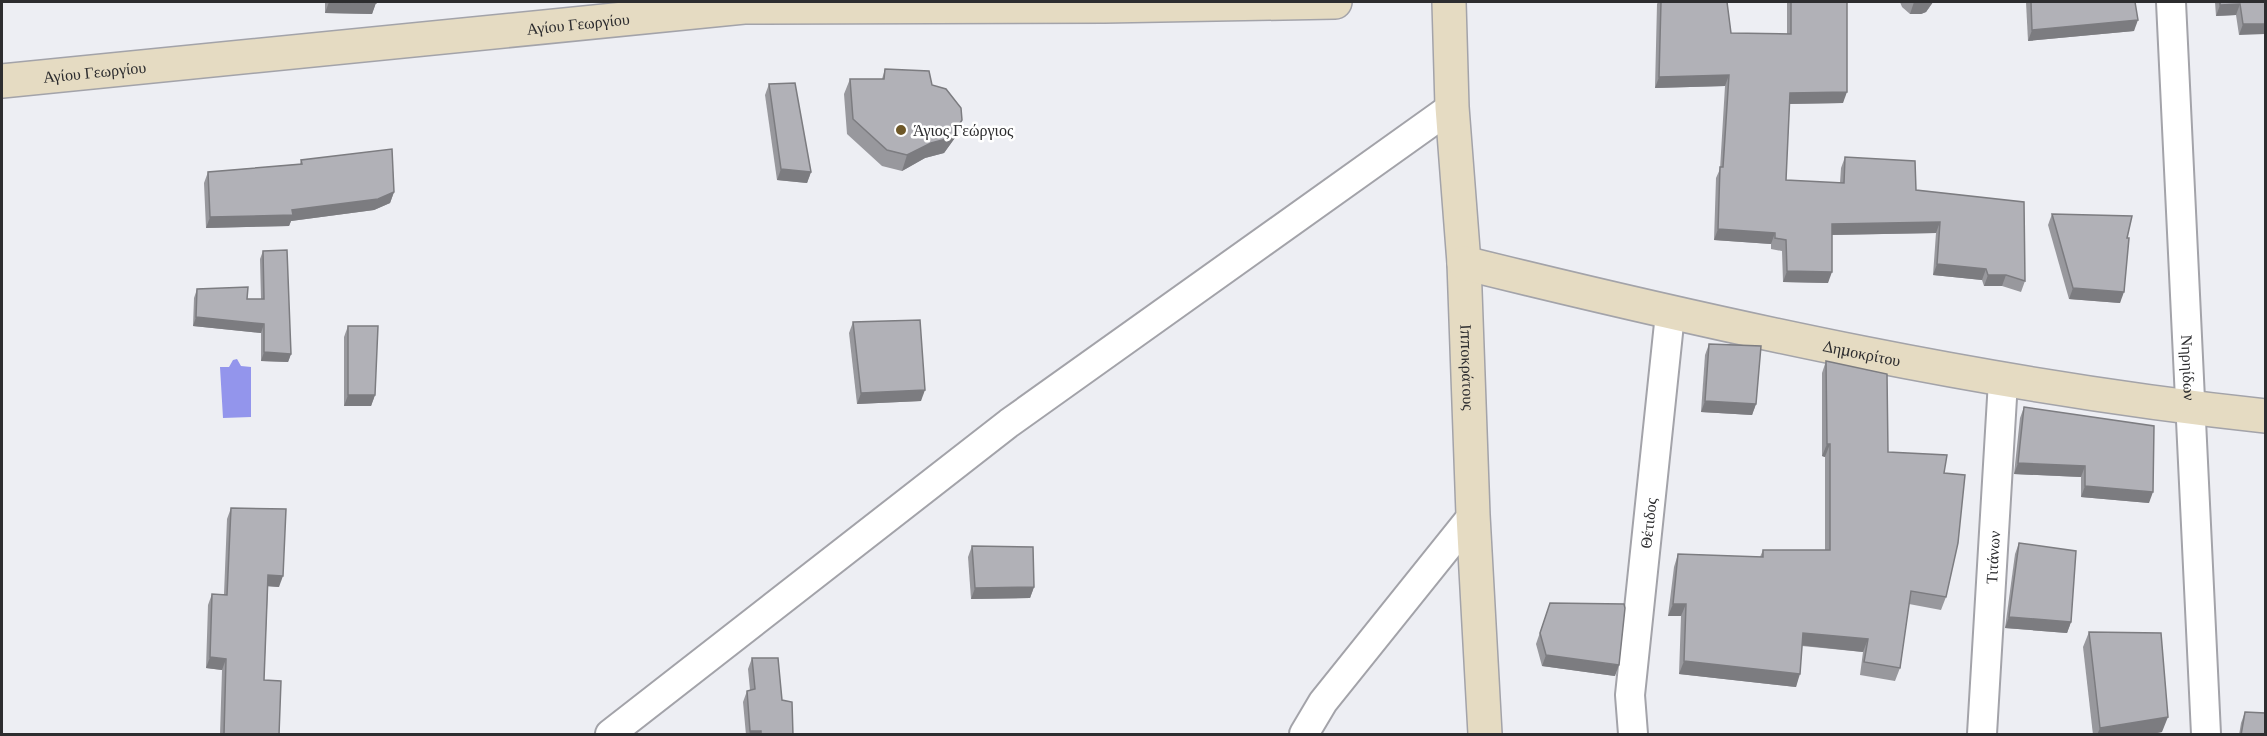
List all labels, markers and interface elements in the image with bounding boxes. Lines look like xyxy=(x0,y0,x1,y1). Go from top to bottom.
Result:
street label: Αγίου Γεωργίου xyxy=(526,7,631,40)
street label: Αγίου Γεωργίου xyxy=(42,56,147,88)
place label: Άγιος Γεώργιος xyxy=(913,119,1014,141)
marker: Άγιος Γεώργιος xyxy=(894,123,908,137)
street label: Ιπποκράτους xyxy=(1455,324,1480,412)
street label: Δημοκρίτου xyxy=(1821,334,1903,371)
street label: Νηρηίδων xyxy=(2176,334,2201,401)
street label: Θέτιδος xyxy=(1634,496,1662,550)
street label: Τιτάνων xyxy=(1980,530,2005,585)

